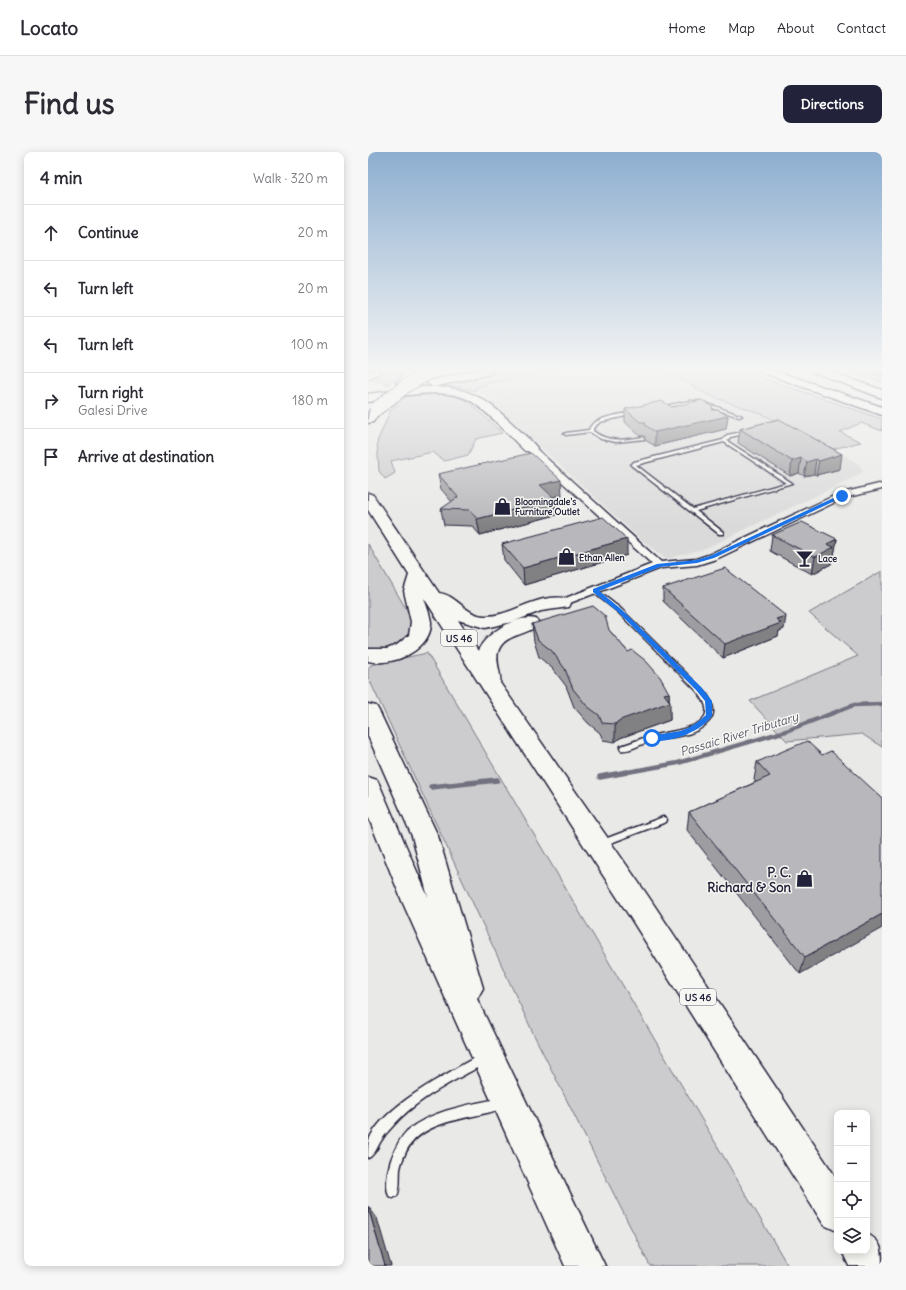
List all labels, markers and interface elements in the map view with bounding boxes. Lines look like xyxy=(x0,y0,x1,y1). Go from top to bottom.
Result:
text: Locato xyxy=(20,16,78,40)
text: Home xyxy=(668,19,706,37)
text: Map xyxy=(728,19,755,37)
text: About xyxy=(777,19,815,37)
text: Contact xyxy=(837,19,886,37)
button: Directions xyxy=(783,85,882,123)
text: Find us xyxy=(24,86,115,122)
text: 4 min xyxy=(40,167,82,189)
text: Walk · 320 m xyxy=(253,170,328,187)
icon: ahead xyxy=(40,222,62,244)
text: Continue xyxy=(78,223,139,242)
text: 20 m xyxy=(298,224,328,241)
icon: left xyxy=(40,278,62,300)
text: Turn left xyxy=(78,279,133,298)
text: 20 m xyxy=(298,280,328,297)
icon: left xyxy=(40,334,62,356)
text: Turn left xyxy=(78,335,133,354)
text: 100 m xyxy=(291,336,328,353)
text: Turn right xyxy=(78,383,143,402)
icon: right xyxy=(40,390,62,412)
text: 180 m xyxy=(292,392,328,409)
text: Galesi Drive xyxy=(78,402,147,419)
icon: arrive xyxy=(40,446,62,468)
text: Arrive at destination xyxy=(78,447,214,466)
route end xyxy=(833,487,851,505)
shop icon: Bloomingdale's Furniture Outlet xyxy=(492,496,512,516)
place label: Bloomingdale's Furniture Outlet xyxy=(515,496,581,517)
shop icon: Ethan Allen xyxy=(556,547,576,567)
bar icon: Lace xyxy=(795,548,815,568)
place label: Ethan Allen xyxy=(579,552,626,563)
place label: Lace xyxy=(818,553,837,564)
road number: US 46 xyxy=(441,630,477,646)
water label: Passaic River Tributary xyxy=(678,709,801,759)
route start xyxy=(643,729,661,747)
place label: P. C. Richard & Son xyxy=(707,864,791,896)
shop icon: P. C. Richard & Son xyxy=(794,869,814,889)
road number: US 46 xyxy=(680,989,716,1005)
map controls xyxy=(834,1110,870,1254)
button: + xyxy=(834,1110,870,1146)
button: − xyxy=(834,1146,870,1182)
button: locate xyxy=(834,1182,870,1218)
button: layers xyxy=(834,1218,870,1254)

